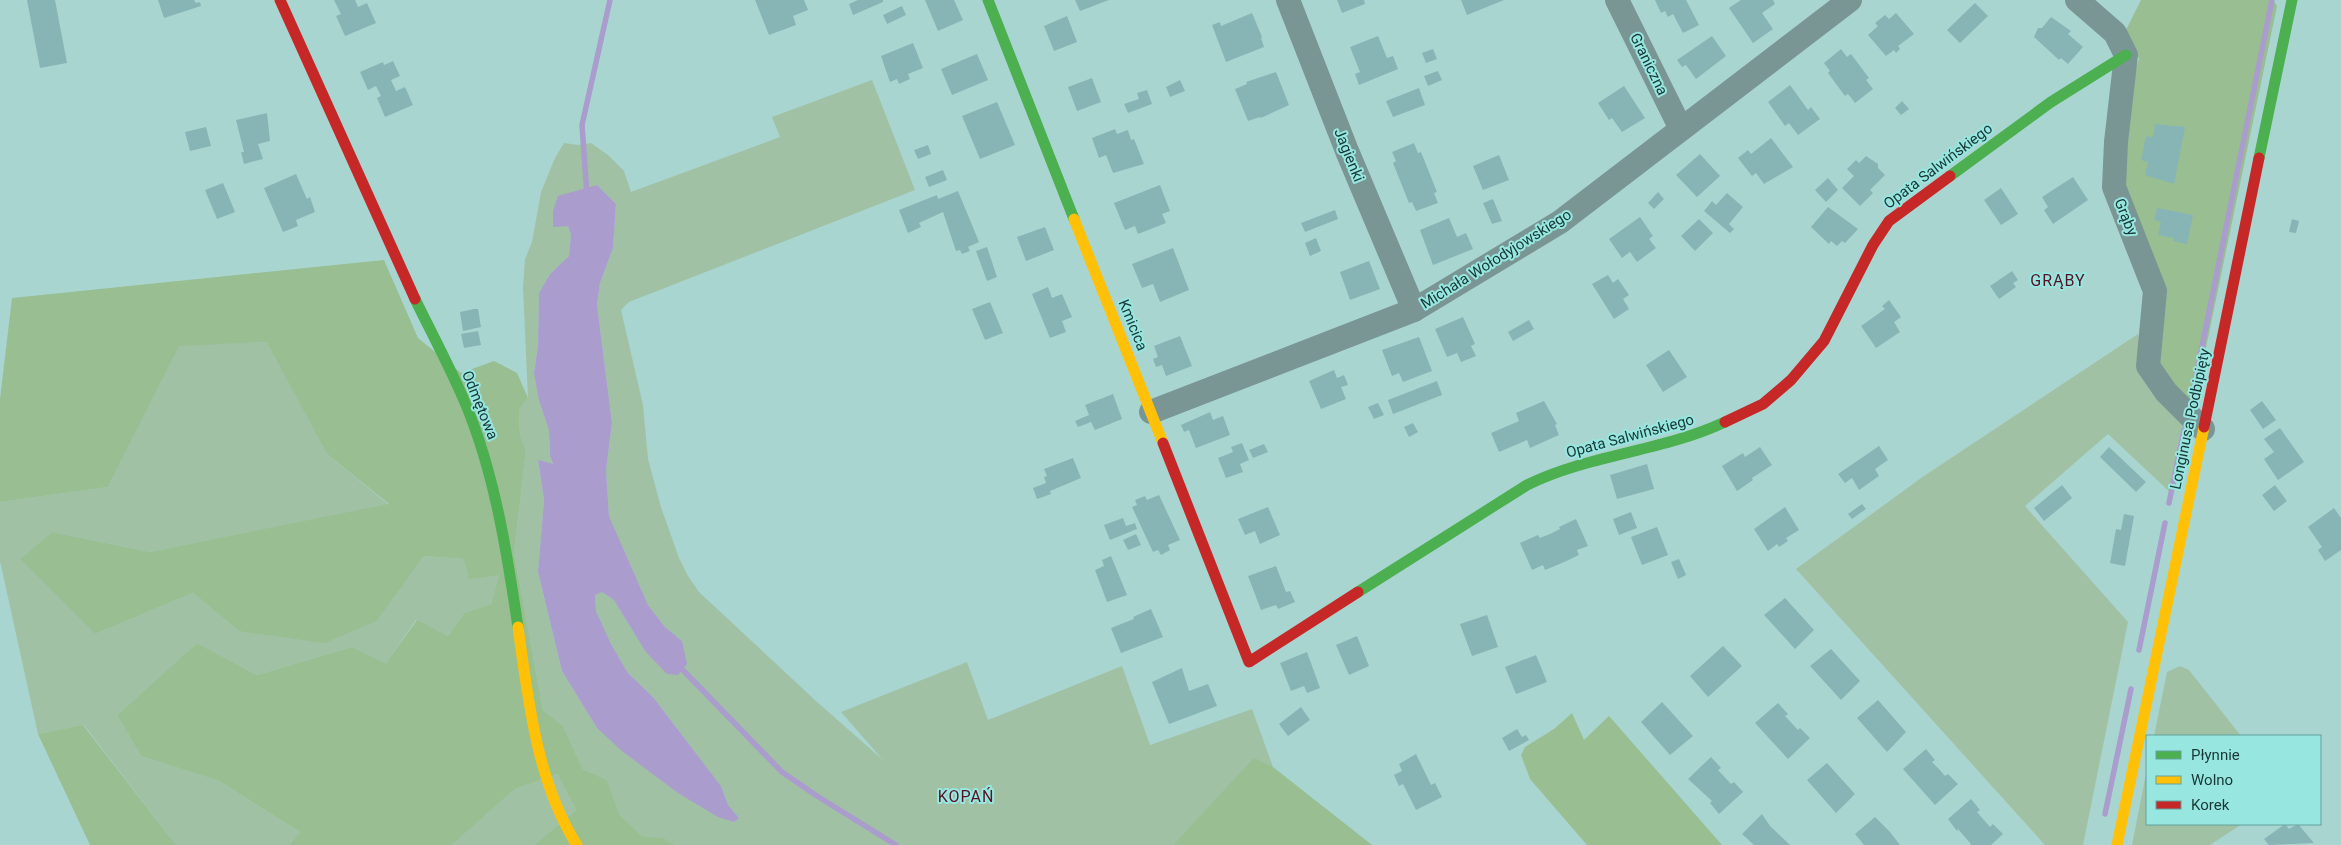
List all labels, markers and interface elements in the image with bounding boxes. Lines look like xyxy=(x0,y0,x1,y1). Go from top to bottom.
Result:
street label: Graniczna xyxy=(1626,30,1672,98)
street label: Opata Salwińskiego xyxy=(1880,119,1996,213)
street label: Jagienki xyxy=(1330,126,1368,184)
street label: Grąby xyxy=(2110,196,2142,238)
street label: Michała Wołodyjowskiego xyxy=(1417,205,1575,313)
district label: GRĄBY xyxy=(2030,271,2086,290)
street label: Kmicica xyxy=(1115,297,1151,353)
street label: Longinusa Podbipięty xyxy=(2166,347,2214,491)
street label: Odmętowa xyxy=(458,368,502,442)
street label: Opata Salwińskiego xyxy=(1564,410,1696,462)
legend xyxy=(2146,735,2321,825)
text: Płynnie xyxy=(2191,746,2240,764)
text: Wolno xyxy=(2191,771,2233,789)
district label: KOPAŃ xyxy=(938,787,994,806)
text: Korek xyxy=(2191,796,2230,814)

